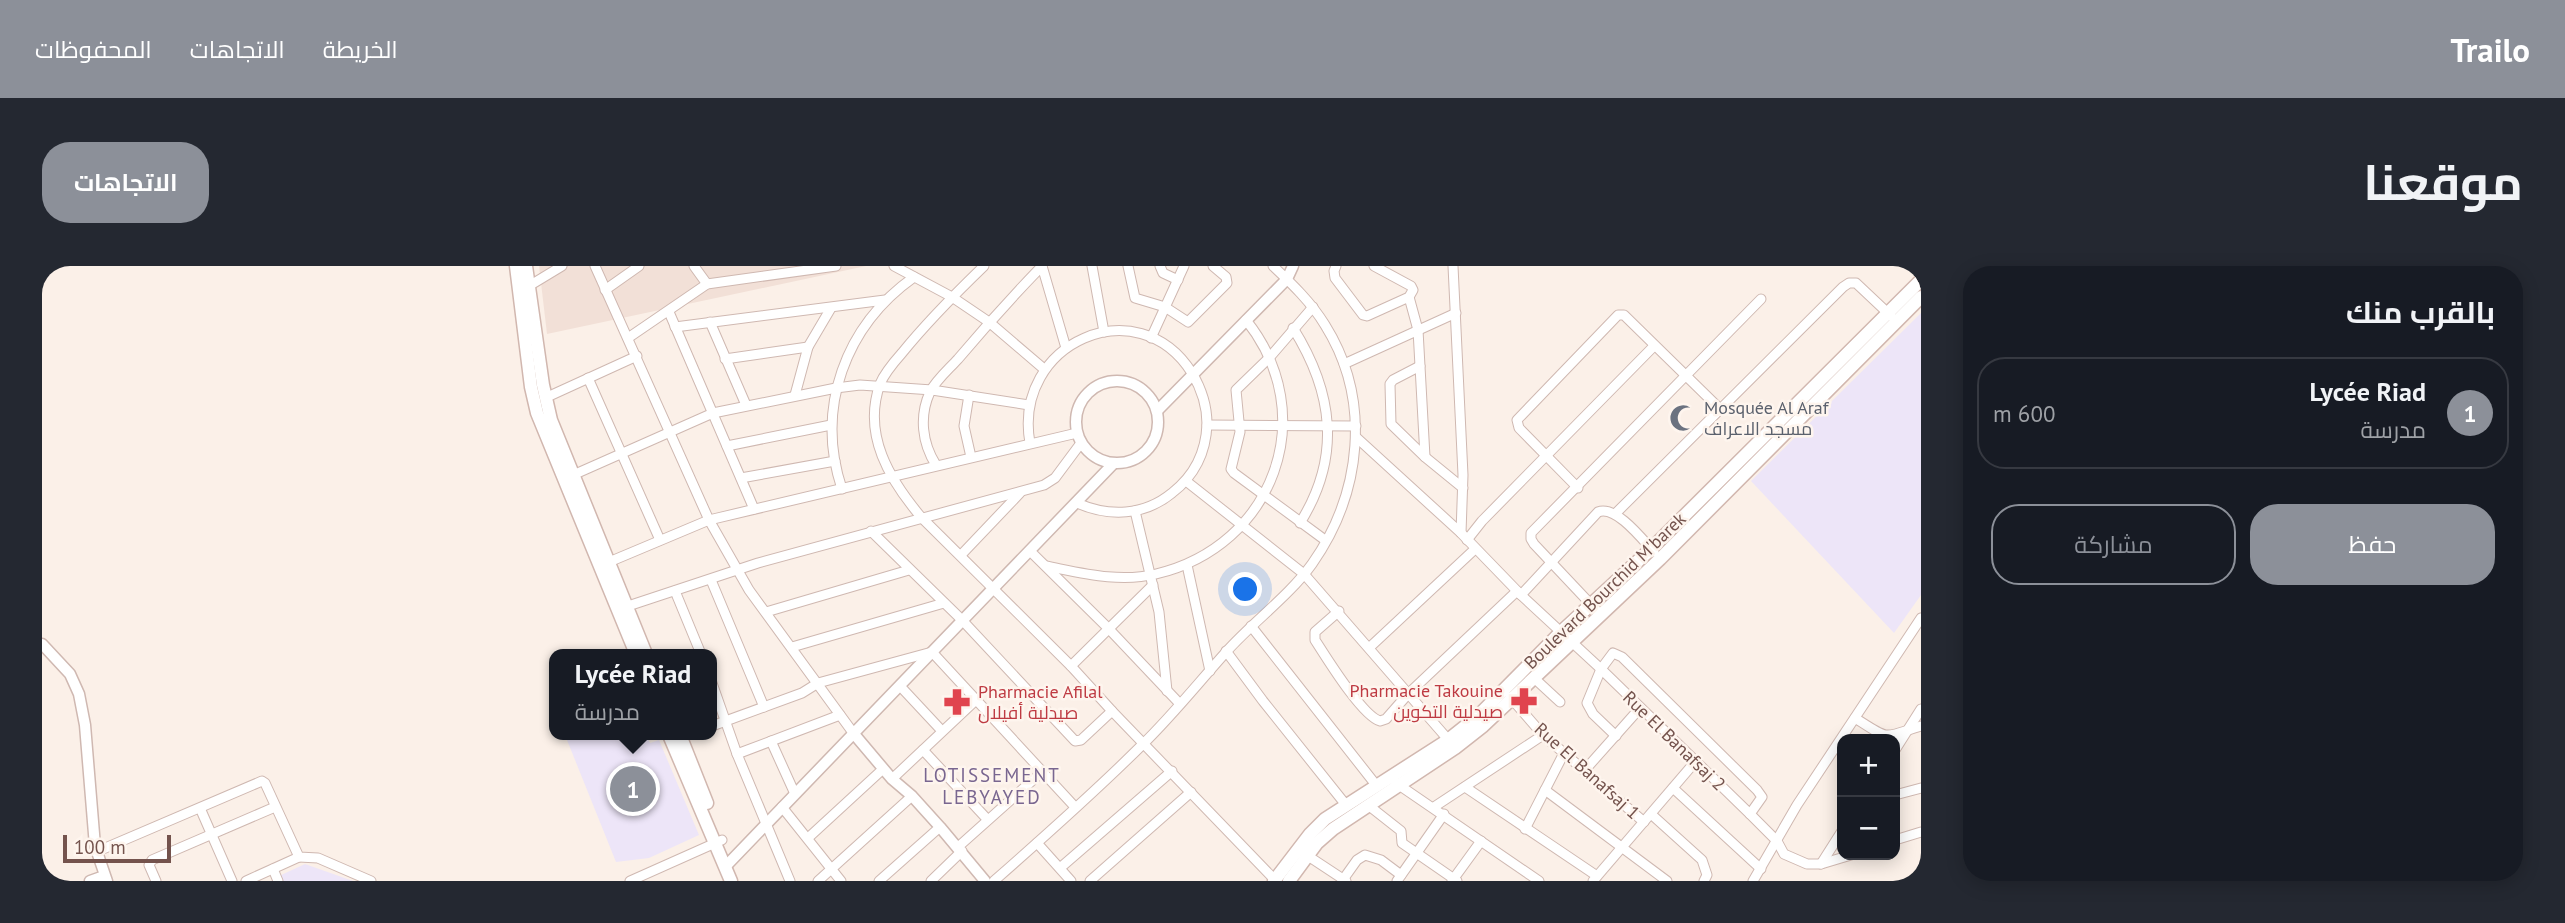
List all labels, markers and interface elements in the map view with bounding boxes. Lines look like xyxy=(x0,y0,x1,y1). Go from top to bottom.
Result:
text: Trailo xyxy=(2450,28,2530,71)
text: المحفوظات xyxy=(35,34,152,65)
text: الاتجاهات xyxy=(190,34,285,65)
text: الخريطة xyxy=(323,34,398,65)
button: الاتجاهات xyxy=(42,142,209,223)
text: موقعنا xyxy=(2363,150,2523,214)
text: بالقرب منك xyxy=(2346,292,2495,331)
text: Lycée Riad xyxy=(2309,375,2426,408)
place label: Mosquée Al Araf مسجد الاعراف xyxy=(1704,396,1830,440)
text: 600 m xyxy=(1993,399,2055,428)
text: 1 xyxy=(2463,399,2477,428)
mosque icon: Mosquée Al Araf مسجد الاعراف xyxy=(1668,403,1698,433)
text: مدرسة xyxy=(2361,415,2426,444)
button: مشاركة xyxy=(1991,504,2236,585)
button: حفظ xyxy=(2250,504,2495,585)
street label: Boulevard Bourchid M'barek xyxy=(1519,507,1691,674)
your location xyxy=(1228,572,1262,606)
popup xyxy=(549,649,717,740)
text: Lycée Riad xyxy=(575,657,691,690)
place label: Pharmacie Takouine صيدلية التكوين xyxy=(1350,679,1503,723)
place label: Pharmacie Afilal صيدلية أفيلال xyxy=(978,680,1103,724)
pharmacy icon: Pharmacie Takouine صيدلية التكوين xyxy=(1509,686,1539,716)
street label: Rue El Banafsaj 2 xyxy=(1618,686,1730,795)
pharmacy icon: Pharmacie Afilal صيدلية أفيلال xyxy=(942,687,972,717)
text: مدرسة xyxy=(575,697,640,726)
street label: Rue El Banafsaj 1 xyxy=(1530,717,1645,824)
map controls xyxy=(1837,734,1900,860)
button: + xyxy=(1837,734,1900,797)
pin: 1 xyxy=(610,763,656,815)
district label: LOTISSEMENT LEBYAYED xyxy=(923,763,1061,809)
button: − xyxy=(1837,797,1900,860)
scale bar xyxy=(63,832,172,864)
text: 100 m xyxy=(74,835,126,859)

